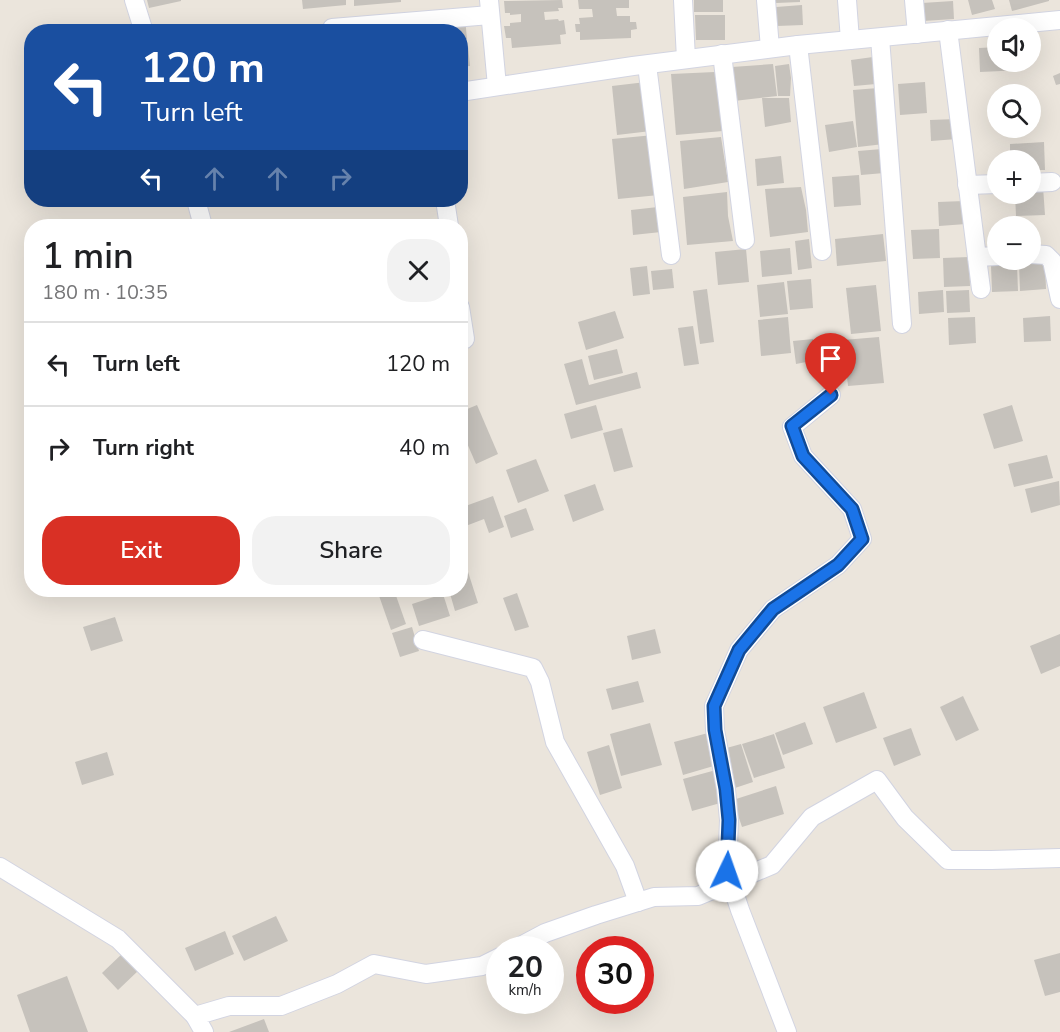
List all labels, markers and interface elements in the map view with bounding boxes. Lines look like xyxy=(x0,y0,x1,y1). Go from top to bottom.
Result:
map controls xyxy=(987,18,1041,270)
button: sound xyxy=(987,18,1041,72)
text: 120 m xyxy=(141,40,265,97)
icon: left xyxy=(42,48,120,126)
button: search xyxy=(987,84,1041,138)
text: Turn left xyxy=(141,94,242,131)
button: + xyxy=(987,150,1041,204)
icon: left xyxy=(135,162,168,195)
icon: ahead xyxy=(198,162,231,195)
icon: ahead xyxy=(261,162,294,195)
icon: right xyxy=(324,162,357,195)
button: − xyxy=(987,216,1041,270)
text: 1 min xyxy=(42,232,134,281)
button: close xyxy=(387,239,450,302)
text: 180 m · 10:35 xyxy=(42,279,168,306)
pin xyxy=(805,333,856,395)
icon: arrive xyxy=(814,342,847,375)
icon: left xyxy=(42,348,75,381)
text: Turn left xyxy=(93,349,180,379)
text: 120 m xyxy=(386,349,450,379)
icon: right xyxy=(42,432,75,465)
text: Turn right xyxy=(93,433,194,463)
text: 40 m xyxy=(399,433,450,463)
button: Exit xyxy=(42,516,240,585)
button: Share xyxy=(252,516,450,585)
position arrow xyxy=(695,839,759,903)
speed limit sign: 30 xyxy=(576,936,654,1014)
text: 20 xyxy=(507,947,543,988)
text: km/h xyxy=(508,980,542,1000)

